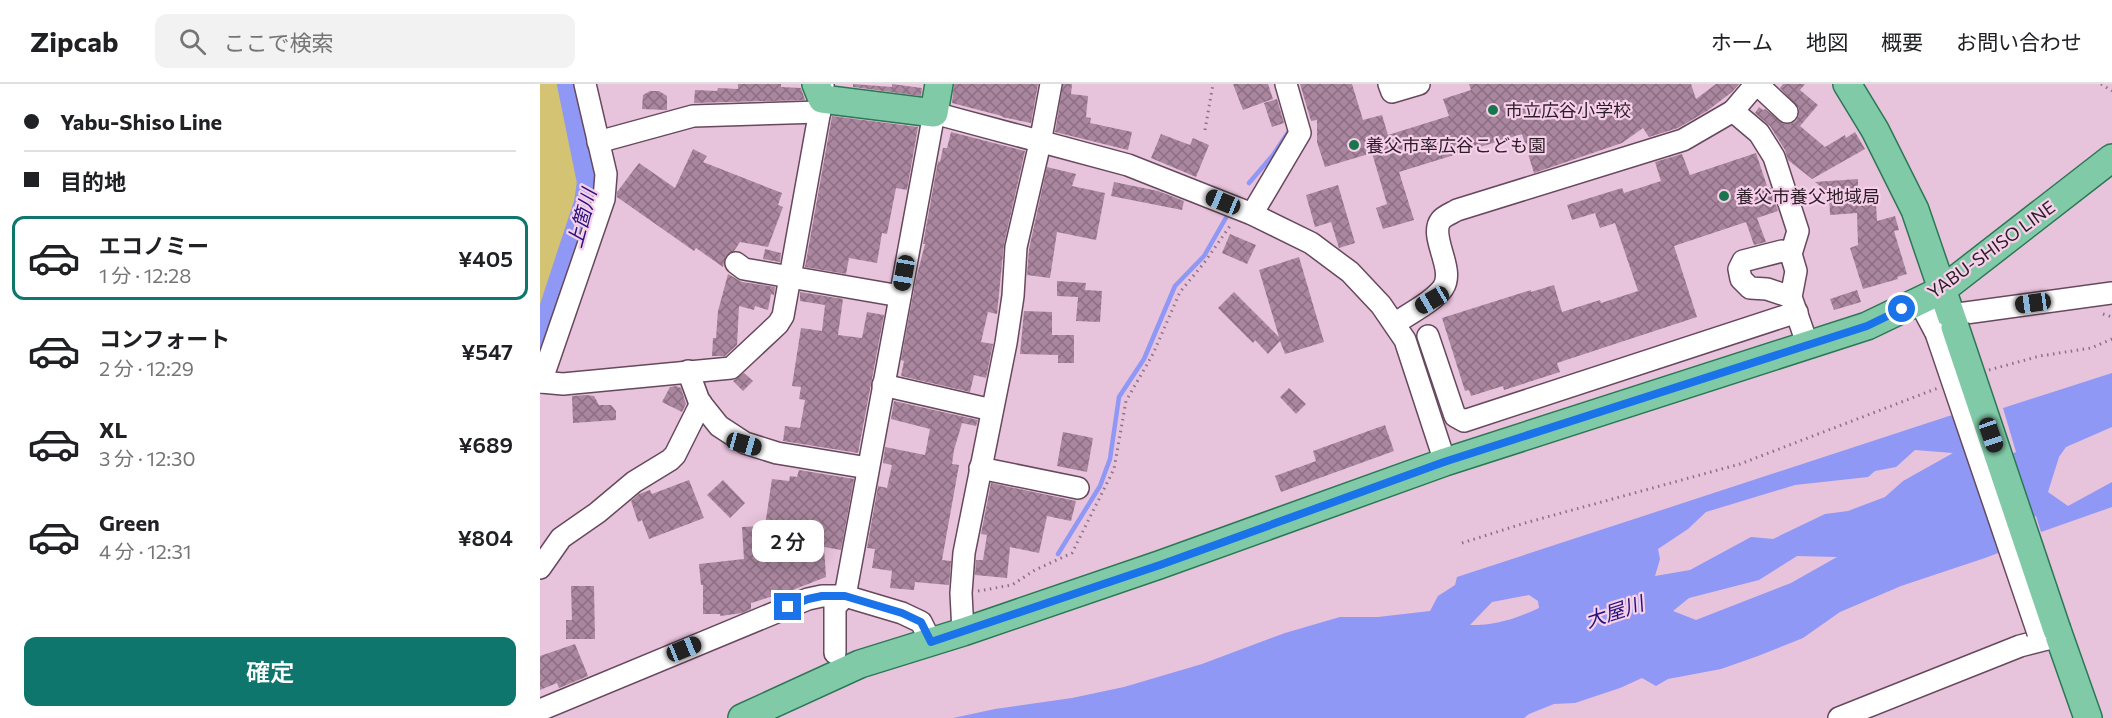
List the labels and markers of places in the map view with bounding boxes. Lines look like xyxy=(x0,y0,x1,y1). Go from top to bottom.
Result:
place label: 市立広谷小学校 xyxy=(1505,99,1631,121)
marker: 市立広谷小学校 xyxy=(1486,103,1500,117)
place label: 養父市率広谷こども園 xyxy=(1366,134,1546,156)
marker: 養父市率広谷こども園 xyxy=(1347,138,1361,152)
place label: 養父市養父地域局 xyxy=(1736,185,1880,207)
marker: 養父市養父地域局 xyxy=(1717,189,1731,203)

